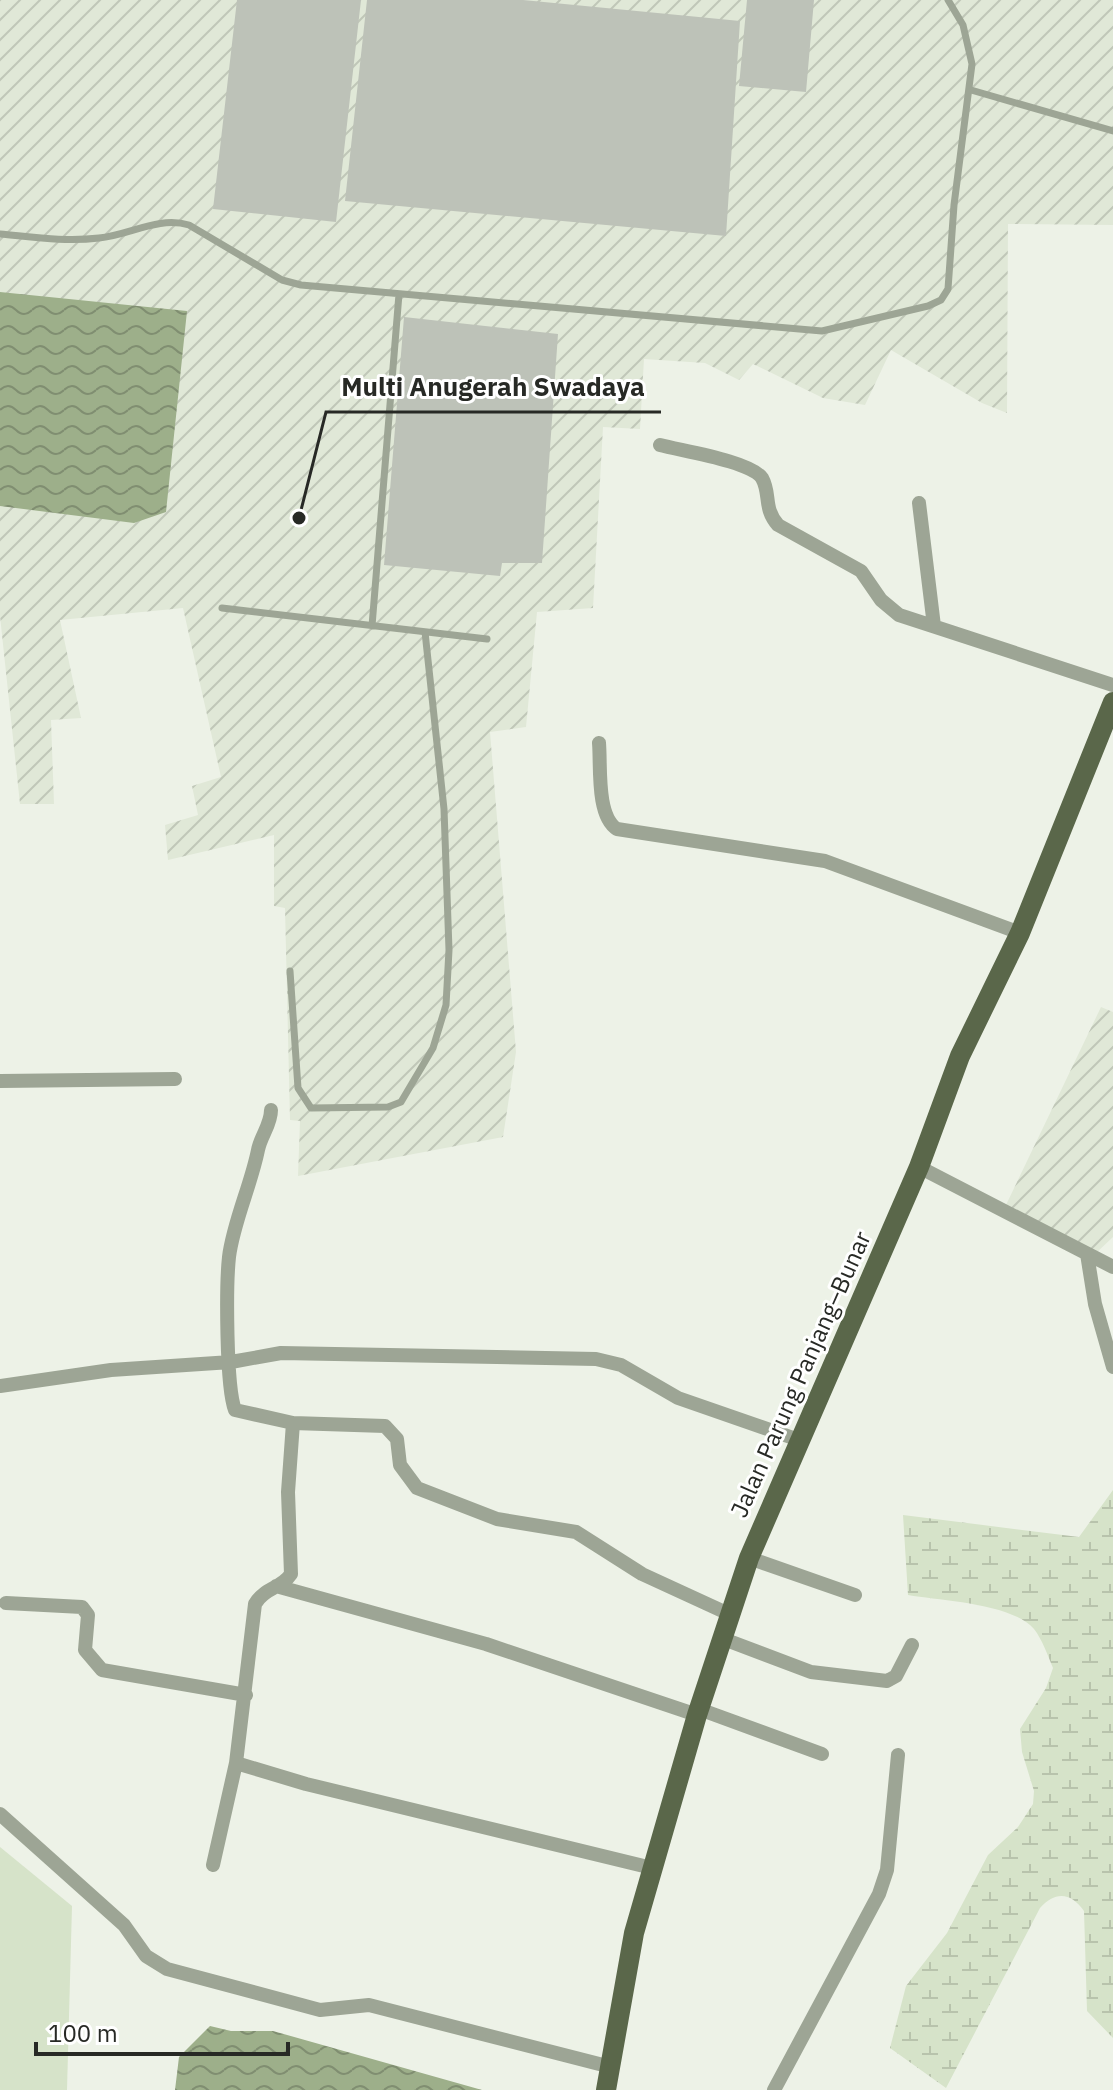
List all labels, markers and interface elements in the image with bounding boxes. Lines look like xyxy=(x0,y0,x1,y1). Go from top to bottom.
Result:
callout: Multi Anugerah Swadaya xyxy=(326,362,661,412)
text: Multi Anugerah Swadaya xyxy=(341,369,645,403)
street label: Jalan Parung Panjang–Bunar xyxy=(722,1226,878,1522)
scale bar xyxy=(36,2006,288,2056)
text: 100 m xyxy=(48,2017,118,2049)

